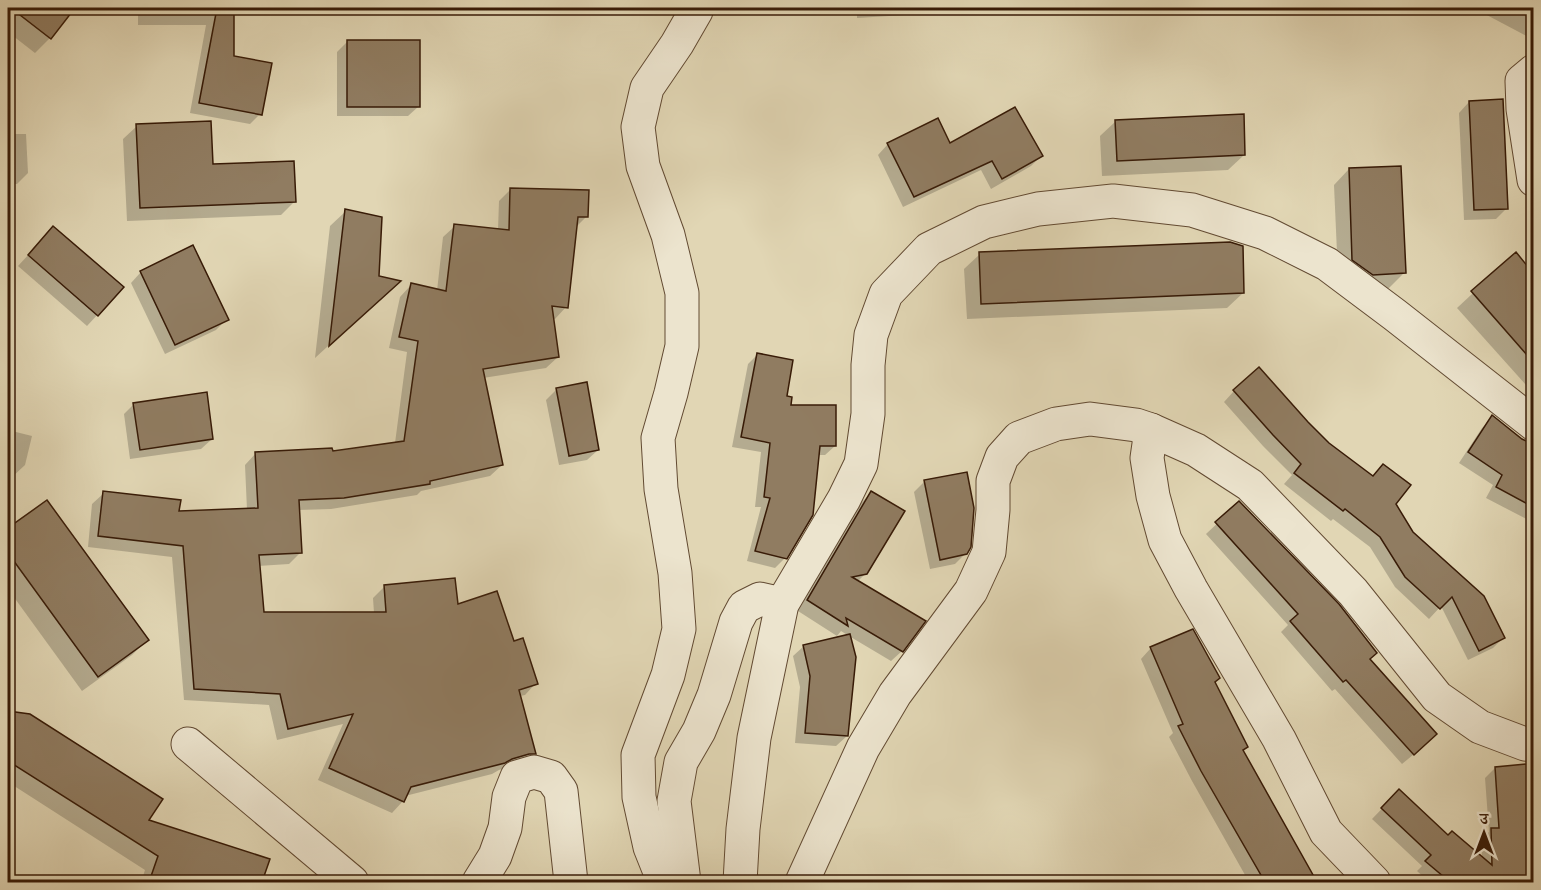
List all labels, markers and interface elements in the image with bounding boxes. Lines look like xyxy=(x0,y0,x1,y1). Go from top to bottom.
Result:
north arrow xyxy=(1454,803,1514,863)
text: उ xyxy=(1479,809,1490,829)

